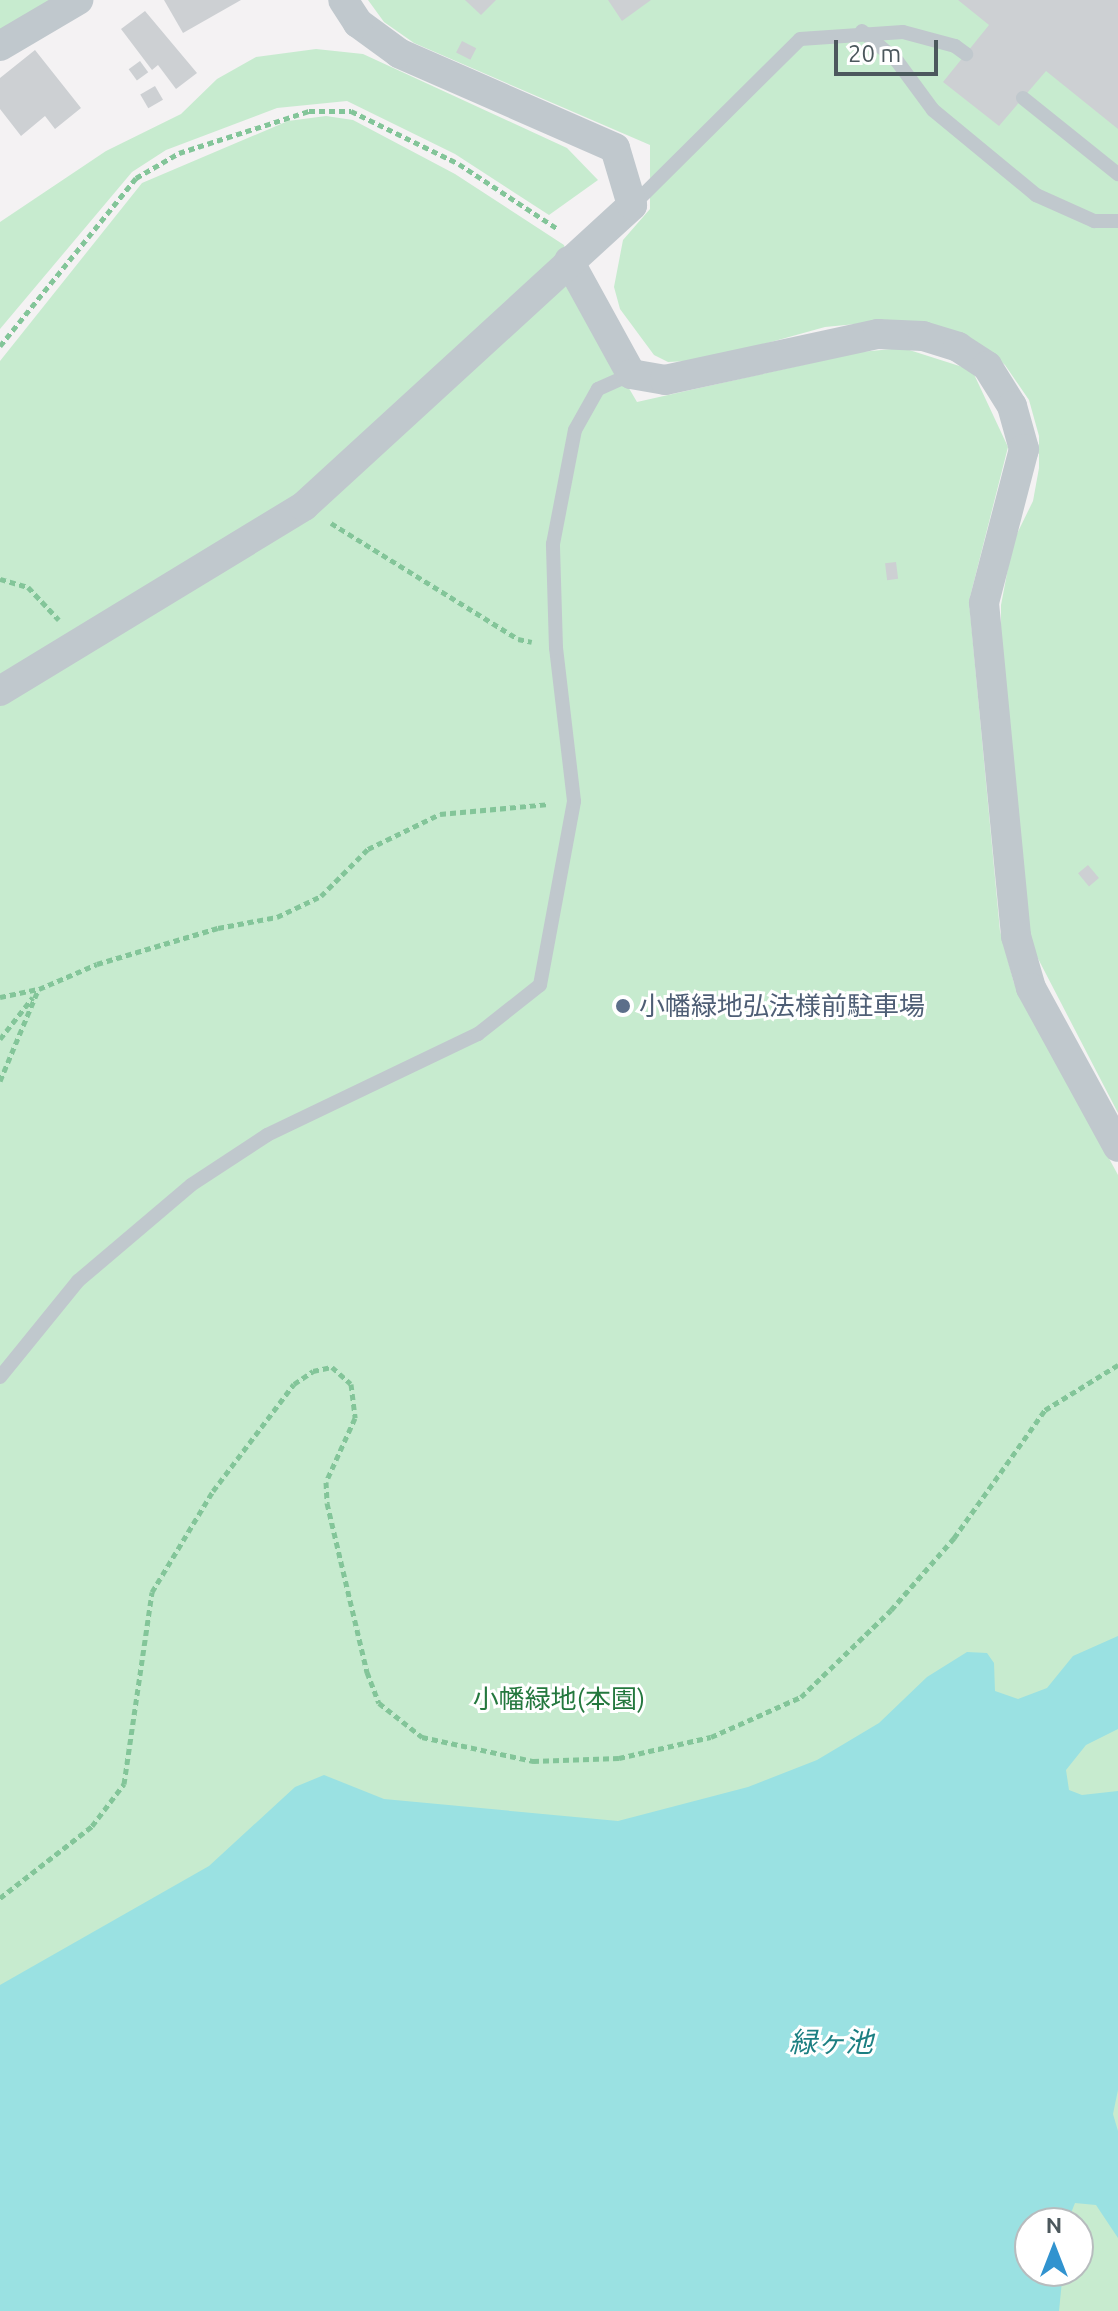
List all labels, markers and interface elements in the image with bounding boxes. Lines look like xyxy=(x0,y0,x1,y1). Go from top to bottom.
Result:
scale bar xyxy=(838,24,942,74)
text: 20 m xyxy=(848,40,901,67)
place label: 小幡緑地弘法様前駐車場 xyxy=(639,990,925,1022)
marker: 小幡緑地弘法様前駐車場 xyxy=(614,997,632,1015)
park label: 小幡緑地(本園) xyxy=(473,1683,645,1715)
water label: 緑ヶ池 xyxy=(789,2025,873,2059)
north arrow xyxy=(1014,2207,1094,2287)
text: N xyxy=(1046,2212,1062,2237)

